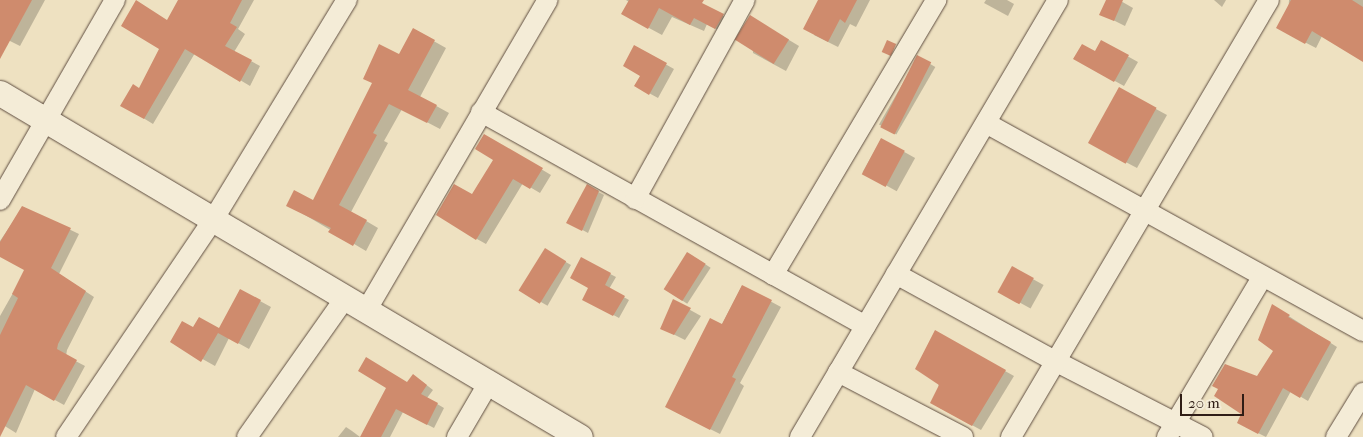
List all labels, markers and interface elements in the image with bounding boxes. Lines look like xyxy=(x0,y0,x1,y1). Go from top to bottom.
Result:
scale bar xyxy=(1183,384,1247,416)
text: 20 m xyxy=(1188,394,1220,412)

